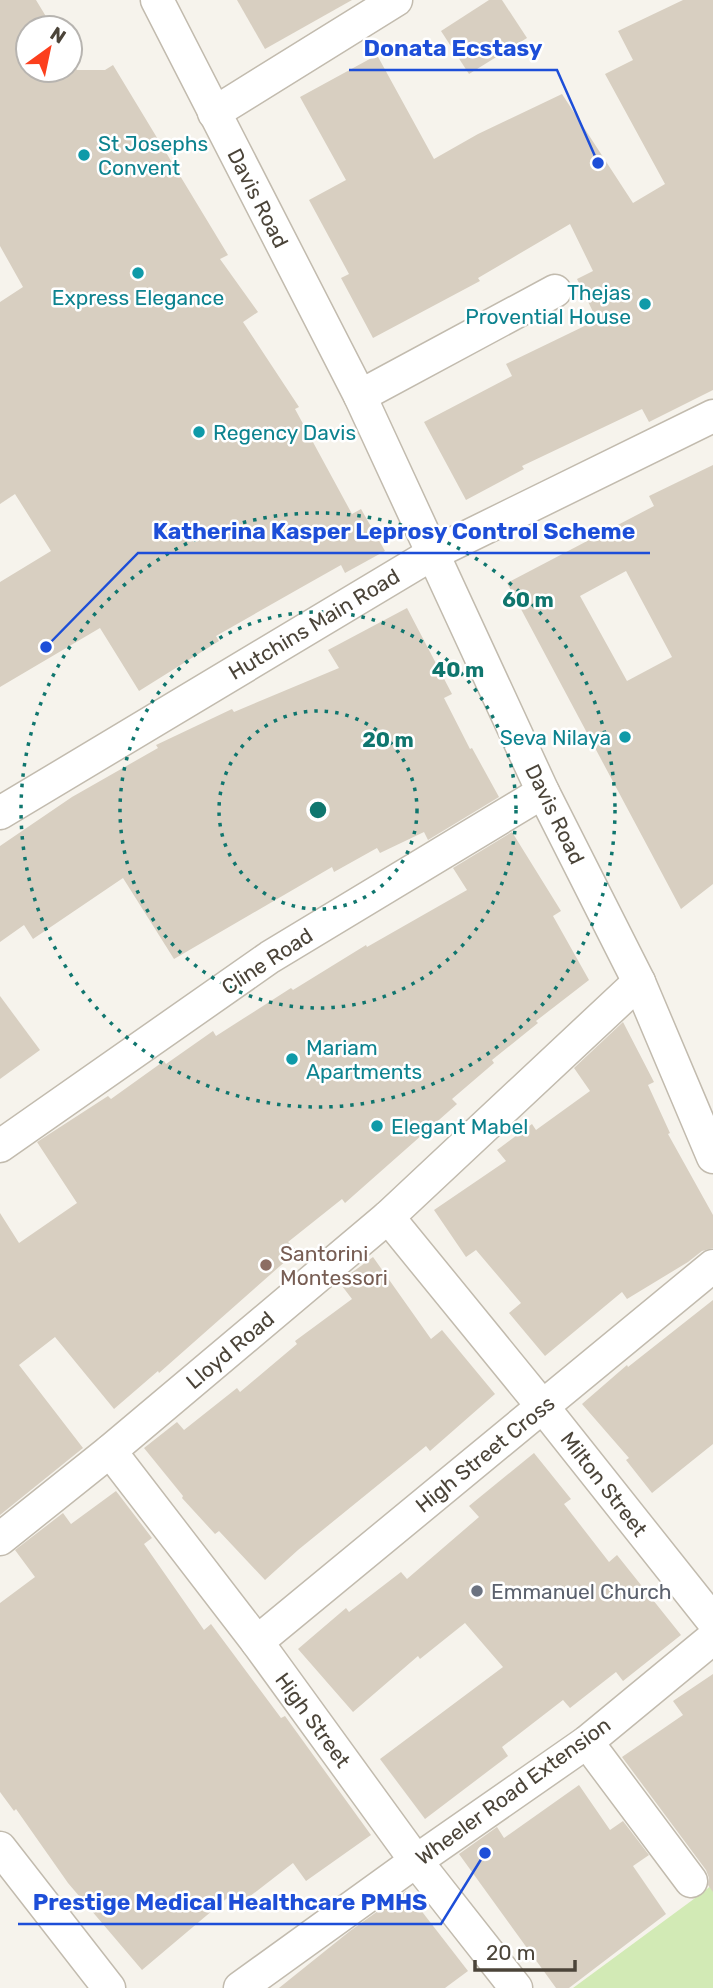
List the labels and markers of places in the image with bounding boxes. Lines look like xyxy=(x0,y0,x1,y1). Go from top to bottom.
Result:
callout: Donata Ecstasy xyxy=(349,26,557,70)
place label: St Josephs Convent xyxy=(98,131,208,180)
marker: St Josephs Convent xyxy=(76,147,92,163)
marker: Express Elegance xyxy=(130,265,146,281)
place label: Thejas Provential House xyxy=(465,280,631,329)
place label: Express Elegance xyxy=(52,285,224,310)
marker: Thejas Provential House xyxy=(637,296,653,312)
place label: Regency Davis xyxy=(213,420,356,445)
marker: Regency Davis xyxy=(191,424,207,440)
callout: Katherina Kasper Leprosy Control Scheme xyxy=(138,509,650,553)
place label: Seva Nilaya xyxy=(500,725,611,750)
marker: Seva Nilaya xyxy=(617,729,633,745)
centre of rings xyxy=(306,798,330,822)
place label: Mariam Apartments xyxy=(306,1035,422,1084)
marker: Mariam Apartments xyxy=(284,1051,300,1067)
place label: Elegant Mabel xyxy=(391,1114,528,1139)
marker: Elegant Mabel xyxy=(369,1118,385,1134)
place label: Santorini Montessori xyxy=(280,1241,388,1290)
marker: Santorini Montessori xyxy=(258,1257,274,1273)
place label: Emmanuel Church xyxy=(491,1579,672,1604)
marker: Emmanuel Church xyxy=(469,1583,485,1599)
callout: Prestige Medical Healthcare PMHS xyxy=(18,1880,441,1924)

